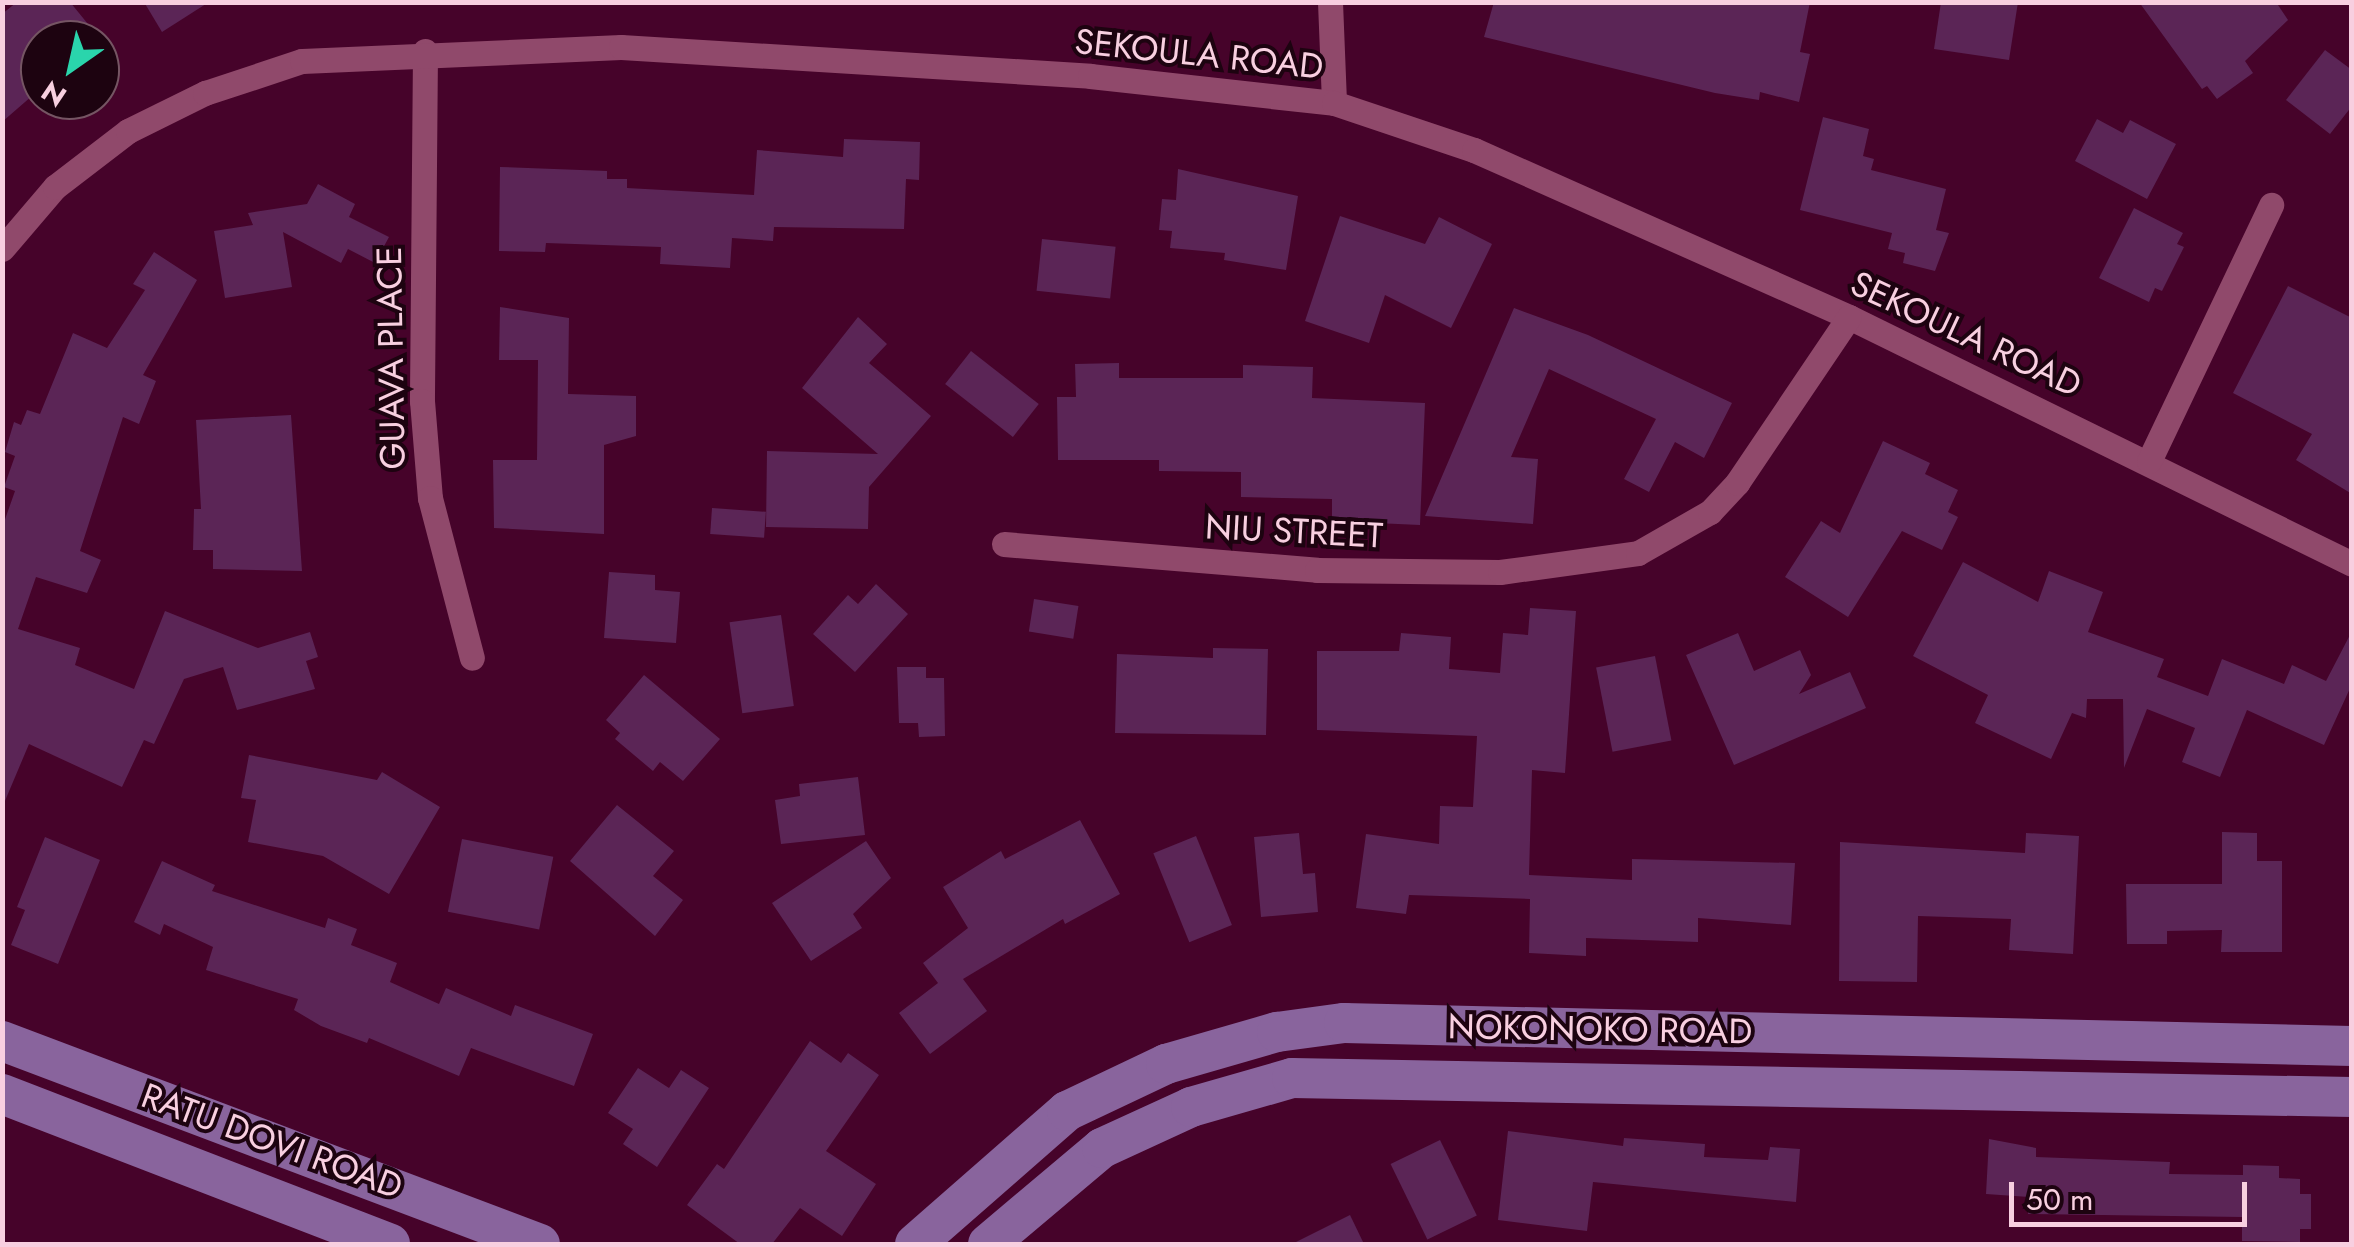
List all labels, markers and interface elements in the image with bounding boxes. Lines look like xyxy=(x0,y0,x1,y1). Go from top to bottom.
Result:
north arrow xyxy=(20,20,120,120)
street label: SEKOULA ROAD xyxy=(1073,20,1325,88)
text: N xyxy=(33,70,75,117)
street label: GUAVA PLACE xyxy=(368,246,414,470)
street label: SEKOULA ROAD xyxy=(1844,262,2088,406)
street label: NIU STREET xyxy=(1204,505,1384,557)
street label: NOKONOKO ROAD xyxy=(1447,1005,1753,1053)
street label: RATU DOVI ROAD xyxy=(136,1074,408,1208)
scale bar xyxy=(2014,1162,2252,1224)
text: 50 m xyxy=(2026,1178,2093,1221)

